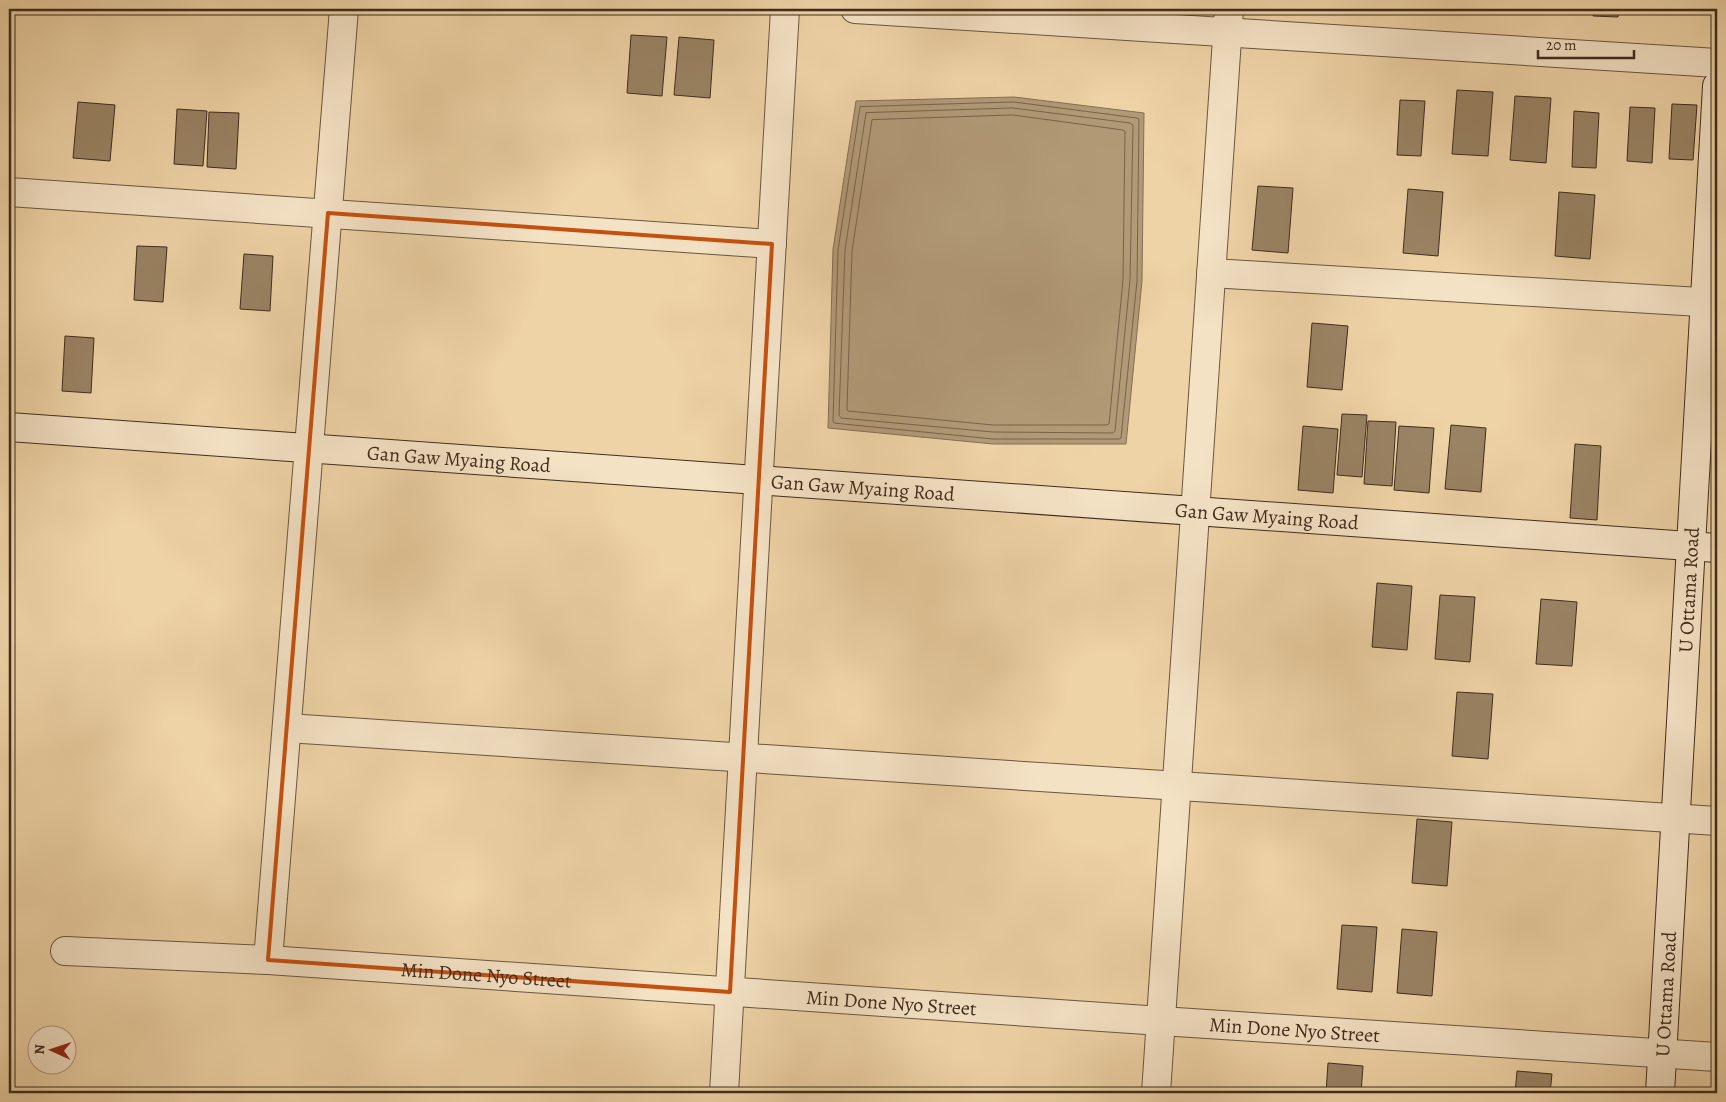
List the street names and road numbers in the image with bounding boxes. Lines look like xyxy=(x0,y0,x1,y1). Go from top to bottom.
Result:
street label: Gan Gaw Myaing Road xyxy=(366,439,552,479)
street label: Gan Gaw Myaing Road xyxy=(770,468,956,508)
street label: Gan Gaw Myaing Road xyxy=(1174,497,1360,537)
street label: U Ottama Road xyxy=(1672,526,1706,653)
street label: U Ottama Road xyxy=(1649,930,1683,1058)
street label: Min Done Nyo Street xyxy=(400,956,573,995)
street label: Min Done Nyo Street xyxy=(805,984,978,1022)
street label: Min Done Nyo Street xyxy=(1208,1011,1381,1049)

